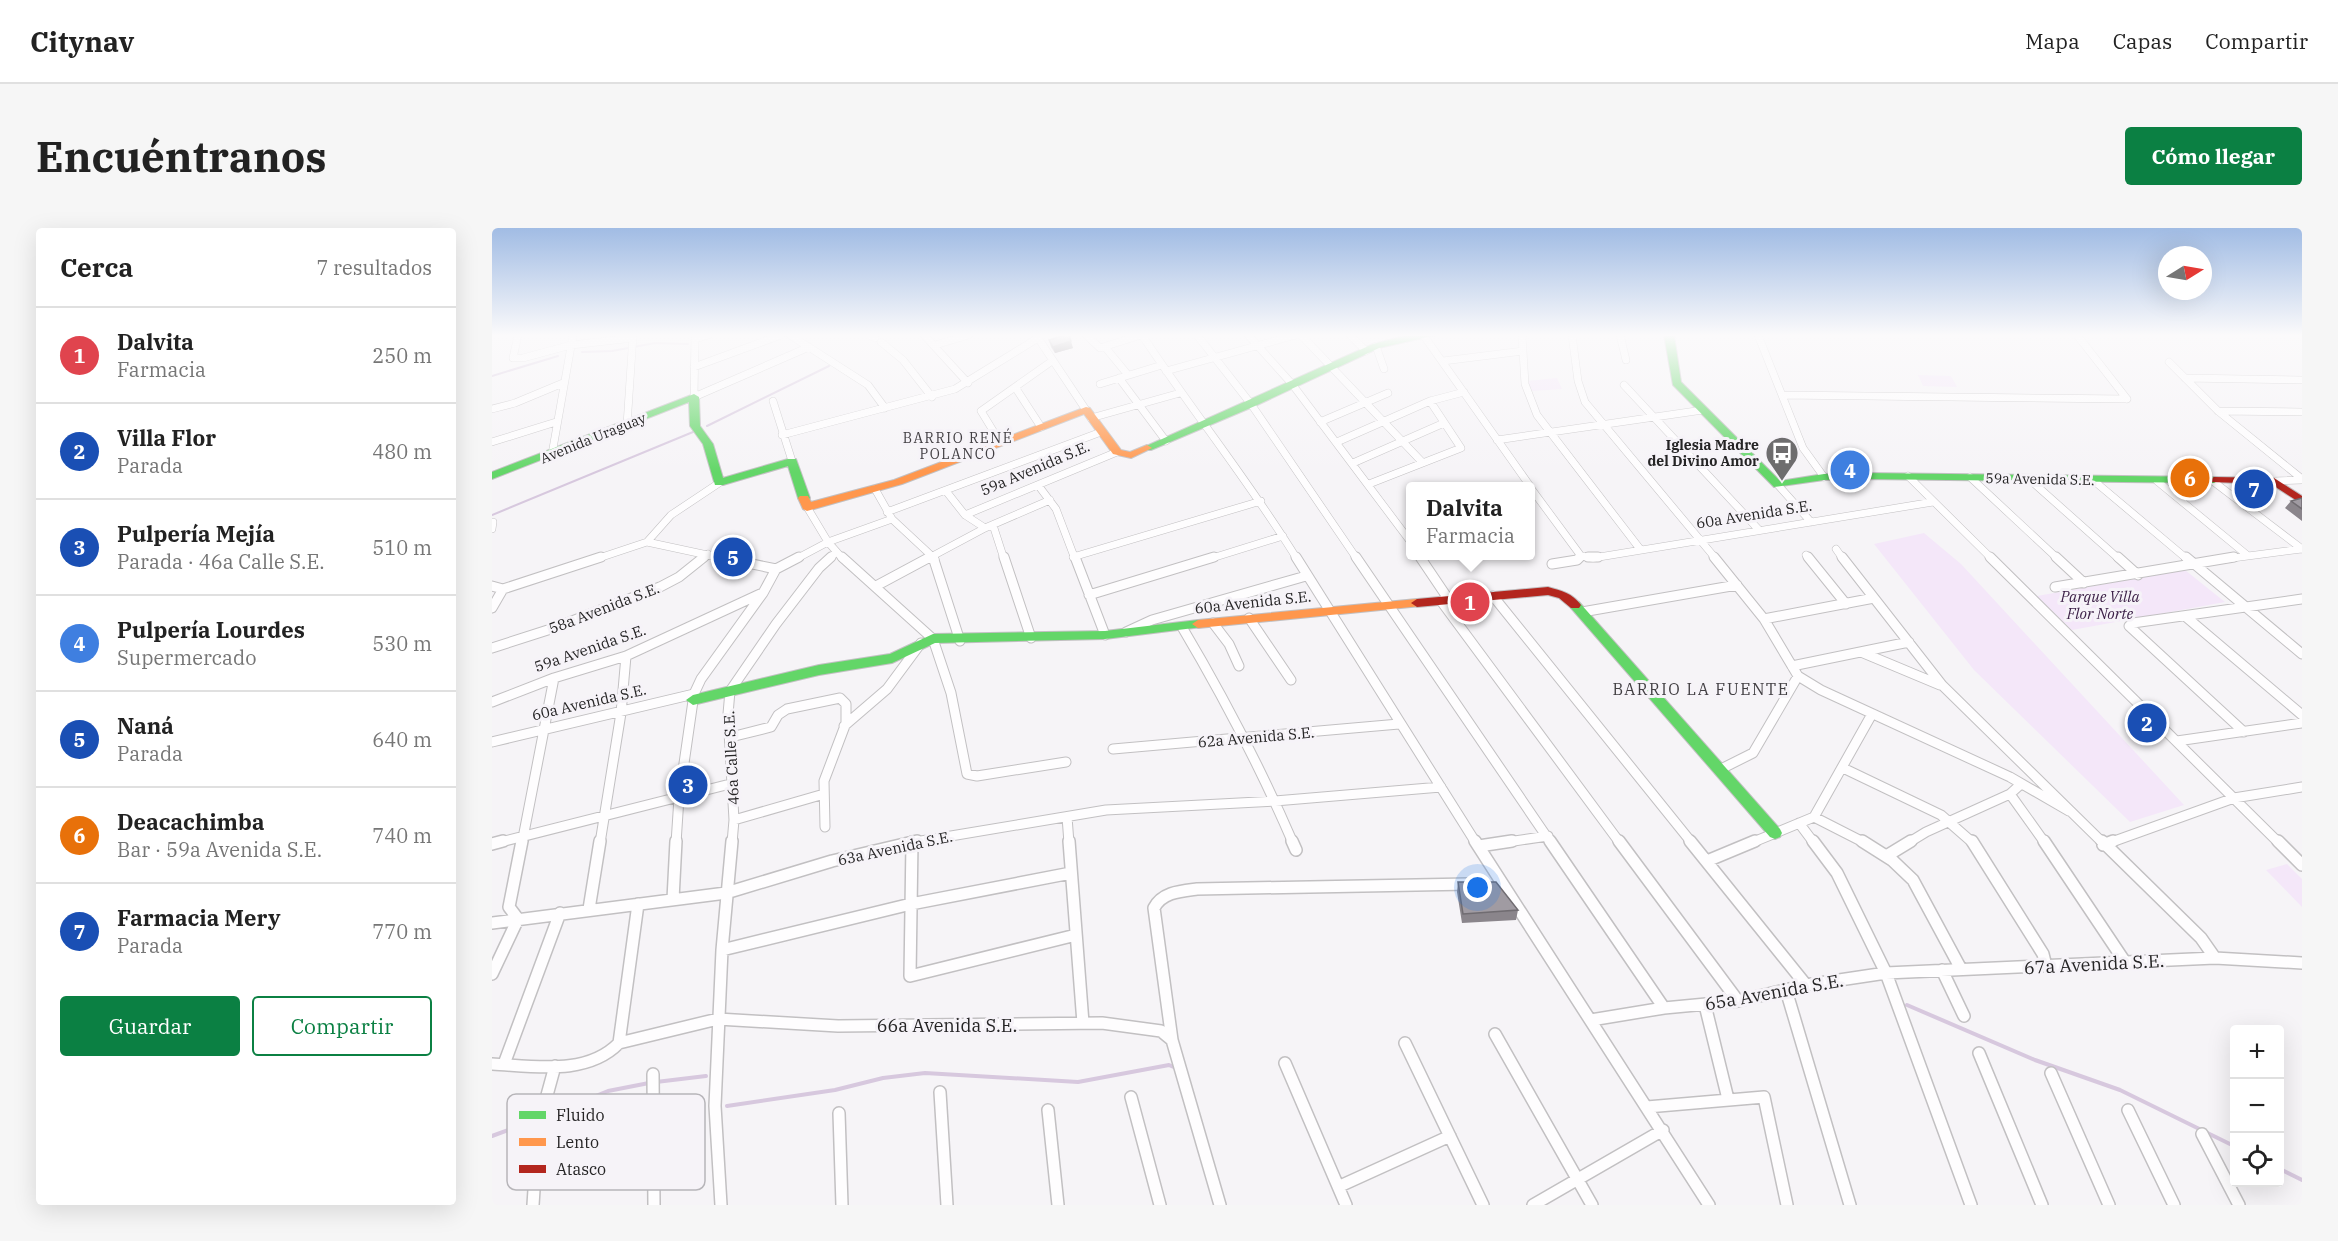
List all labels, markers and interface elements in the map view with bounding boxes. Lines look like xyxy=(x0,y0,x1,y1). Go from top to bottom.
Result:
text: Citynav xyxy=(30,23,134,60)
text: Mapa xyxy=(2025,27,2080,55)
text: Capas xyxy=(2113,27,2172,55)
text: Compartir xyxy=(2205,27,2308,55)
button: Cómo llegar xyxy=(2125,127,2302,185)
text: Encuéntranos xyxy=(36,129,327,184)
north arrow xyxy=(2158,246,2212,300)
text: Cerca xyxy=(60,250,133,284)
text: 7 resultados xyxy=(316,254,432,281)
text: Dalvita xyxy=(117,327,194,356)
text: 1 xyxy=(74,342,86,369)
text: 250 m xyxy=(372,342,432,369)
text: Farmacia xyxy=(117,356,206,383)
street label: Avenida Uraguay xyxy=(538,408,649,467)
text: Villa Flor xyxy=(117,423,216,452)
district label: BARRIO RENÉ POLANCO xyxy=(903,428,1013,463)
bus stop icon: Iglesia Madre del Divino Amor xyxy=(1764,435,1800,482)
street label: 59a Avenida S.E. xyxy=(977,436,1093,500)
place label: Iglesia Madre del Divino Amor xyxy=(1647,436,1759,470)
text: 2 xyxy=(74,438,86,465)
text: 480 m xyxy=(372,438,432,465)
pin: 4 xyxy=(1830,448,1870,492)
text: Parada xyxy=(117,452,183,479)
pin: 6 xyxy=(2170,456,2210,500)
pin: 7 xyxy=(2234,466,2274,512)
street label: 59a Avenida S.E. xyxy=(1985,469,2095,489)
popup xyxy=(1406,482,1535,560)
text: Dalvita xyxy=(1426,493,1503,522)
street label: 60a Avenida S.E. xyxy=(1695,495,1813,533)
text: Pulpería Mejía xyxy=(117,519,275,548)
text: Farmacia xyxy=(1426,522,1515,549)
text: 3 xyxy=(74,534,86,561)
text: 510 m xyxy=(372,534,432,561)
pin: 5 xyxy=(714,534,752,580)
text: Parada · 46a Calle S.E. xyxy=(117,548,325,575)
street label: 58a Avenida S.E. xyxy=(546,578,662,638)
pin: 1 xyxy=(1450,580,1490,625)
street label: 60a Avenida S.E. xyxy=(1194,586,1312,618)
park label: Parque Villa Flor Norte xyxy=(2059,587,2140,623)
text: Pulpería Lourdes xyxy=(117,615,305,644)
street label: 59a Avenida S.E. xyxy=(532,620,648,676)
text: 4 xyxy=(74,630,86,657)
text: 530 m xyxy=(372,630,432,657)
text: Supermercado xyxy=(117,644,256,671)
district label: BARRIO LA FUENTE xyxy=(1612,679,1790,699)
street label: 60a Avenida S.E. xyxy=(530,680,648,724)
pin: 2 xyxy=(2128,700,2166,746)
street label: 46a Calle S.E. xyxy=(719,710,743,806)
text: Naná xyxy=(117,711,174,740)
street label: 62a Avenida S.E. xyxy=(1197,722,1315,752)
text: 5 xyxy=(74,726,86,753)
text: 640 m xyxy=(372,726,432,753)
text: Parada xyxy=(117,740,183,767)
pin: 3 xyxy=(668,762,708,808)
text: Deacachimba xyxy=(117,807,265,836)
text: 6 xyxy=(74,822,86,849)
text: 740 m xyxy=(372,822,432,849)
street label: 63a Avenida S.E. xyxy=(836,827,954,869)
text: Bar · 59a Avenida S.E. xyxy=(117,836,322,863)
your location xyxy=(1463,873,1492,902)
text: Farmacia Mery xyxy=(117,903,281,932)
text: 7 xyxy=(74,918,86,945)
text: 770 m xyxy=(372,918,432,945)
text: Parada xyxy=(117,932,183,959)
street label: 67a Avenida S.E. xyxy=(2023,949,2165,979)
street label: 65a Avenida S.E. xyxy=(1703,968,1845,1016)
button: Guardar xyxy=(60,996,240,1056)
button: Compartir xyxy=(252,996,432,1056)
street label: 66a Avenida S.E. xyxy=(877,1014,1017,1037)
map controls xyxy=(2230,1025,2284,1187)
button: + xyxy=(2230,1025,2284,1079)
button: − xyxy=(2230,1079,2284,1133)
legend xyxy=(507,1094,705,1190)
text: Fluido xyxy=(556,1105,605,1125)
text: Lento xyxy=(556,1132,599,1152)
button: locate xyxy=(2230,1133,2284,1187)
text: Atasco xyxy=(556,1159,606,1179)

